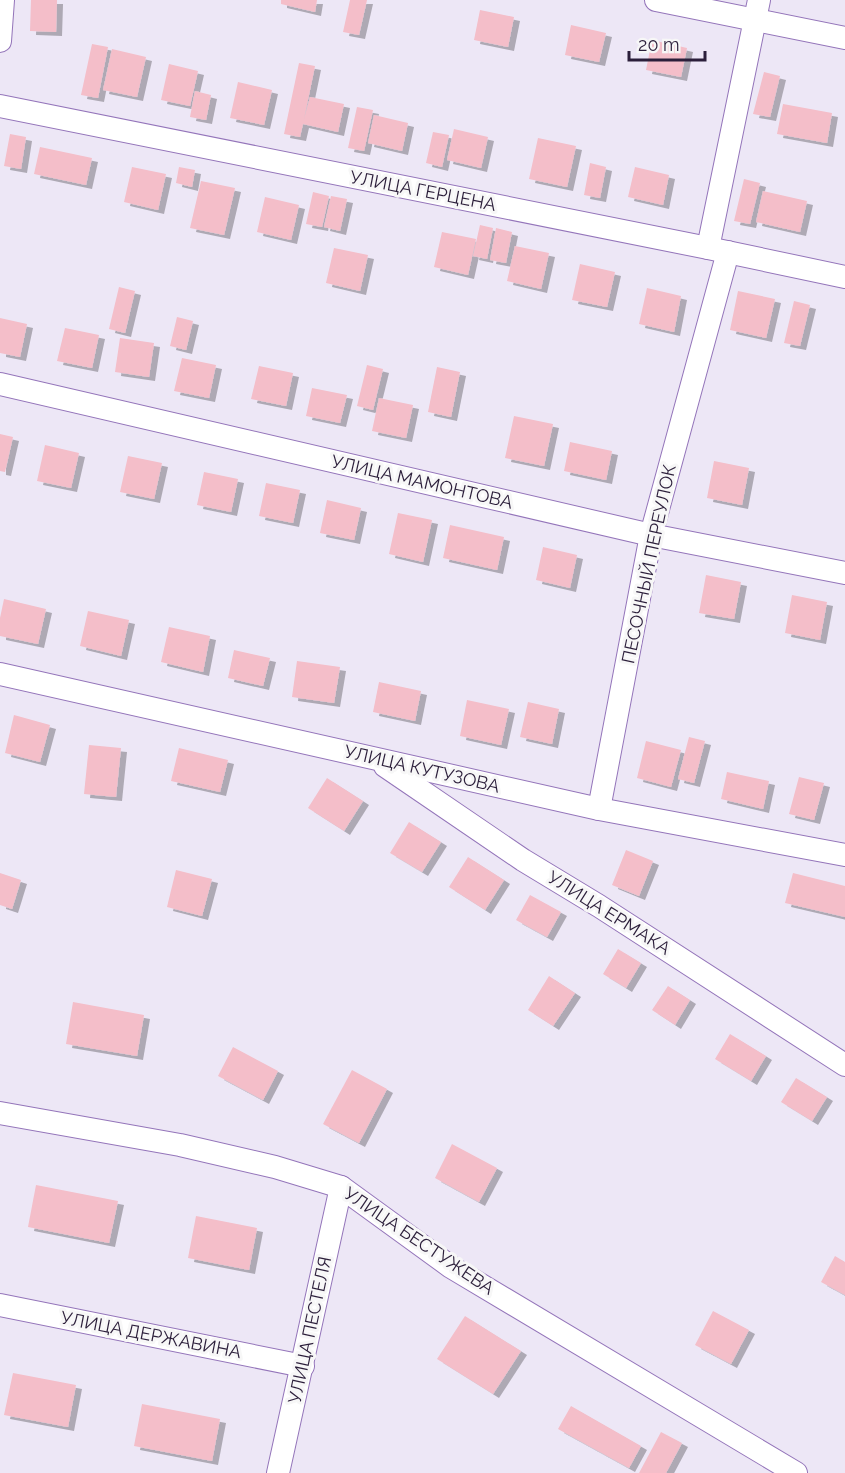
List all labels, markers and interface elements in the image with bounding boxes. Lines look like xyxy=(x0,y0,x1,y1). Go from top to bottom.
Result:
scale bar xyxy=(629,24,706,62)
text: 20 m xyxy=(638,34,680,55)
street label: УЛИЦА ГЕРЦЕНА xyxy=(348,166,498,215)
street label: УЛИЦА МАМОНТОВА xyxy=(329,450,515,513)
street label: ПЕСОЧНЫЙ ПЕРЕУЛОК xyxy=(617,463,680,665)
street label: УЛИЦА КУТУЗОВА xyxy=(342,740,502,797)
street label: УЛИЦА ЕРМАКА xyxy=(544,866,675,959)
street label: УЛИЦА БЕСТУЖЕВА xyxy=(340,1182,498,1299)
street label: УЛИЦА ПЕСТЕЛЯ xyxy=(284,1255,335,1405)
street label: УЛИЦА ДЕРЖАВИНА xyxy=(59,1307,243,1362)

